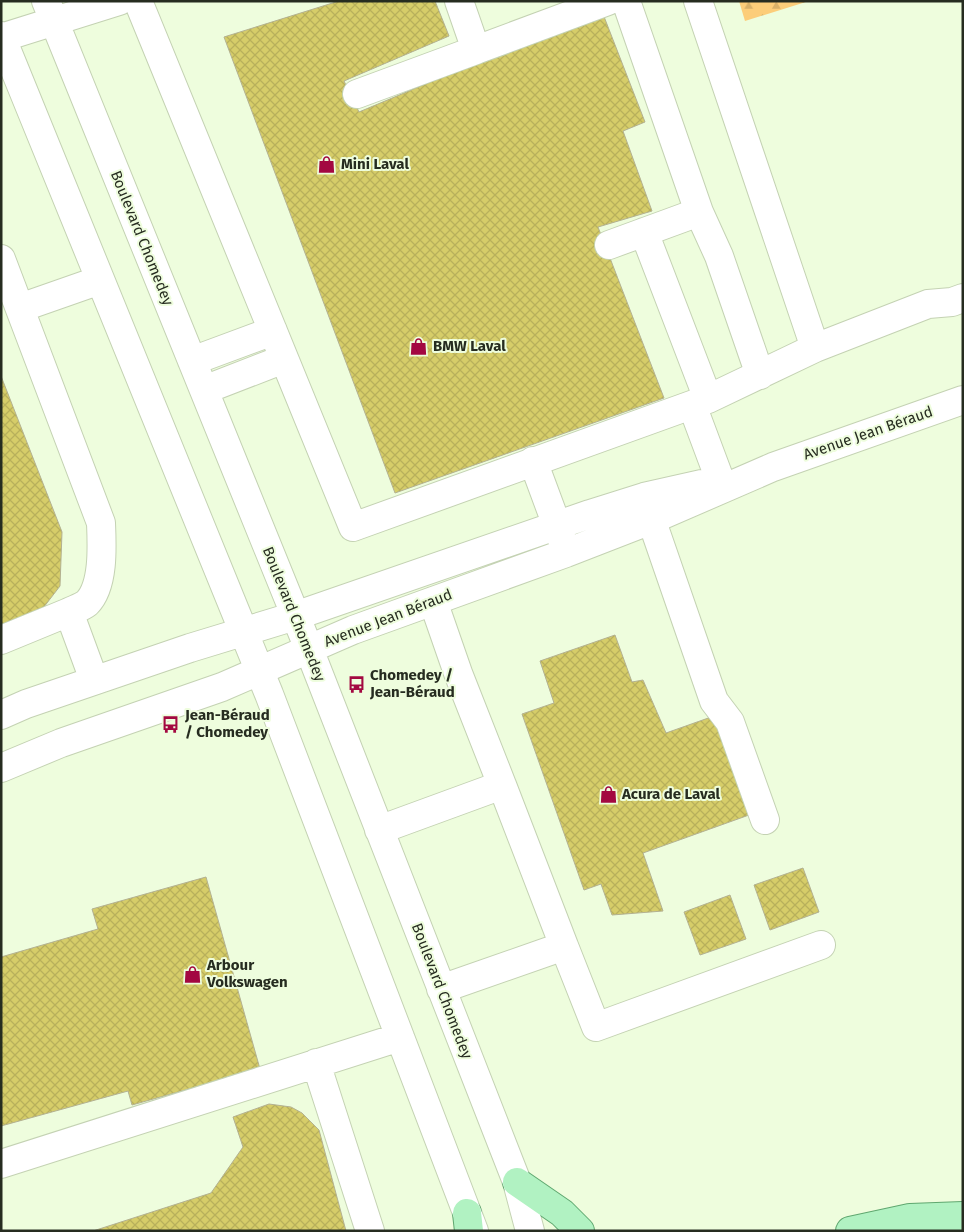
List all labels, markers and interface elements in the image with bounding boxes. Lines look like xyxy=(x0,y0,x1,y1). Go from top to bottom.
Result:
shop icon: Mini Laval xyxy=(317,154,337,174)
place label: Mini Laval xyxy=(341,155,409,173)
street label: Boulevard Chomedey xyxy=(107,168,178,309)
shop icon: BMW Laval xyxy=(409,336,429,356)
place label: BMW Laval xyxy=(433,337,506,355)
street label: Avenue Jean Béraud xyxy=(801,402,935,464)
street label: Boulevard Chomedey xyxy=(259,544,330,685)
street label: Avenue Jean Béraud xyxy=(321,585,455,651)
place label: Chomedey / Jean-Béraud xyxy=(369,666,455,701)
bus stop icon: Chomedey / Jean-Béraud xyxy=(346,674,366,694)
place label: Jean-Béraud / Chomedey xyxy=(184,706,270,741)
bus stop icon: Jean-Béraud / Chomedey xyxy=(161,714,181,734)
shop icon: Acura de Laval xyxy=(598,784,618,804)
place label: Acura de Laval xyxy=(621,785,721,803)
street label: Boulevard Chomedey xyxy=(408,921,476,1062)
place label: Arbour Volkswagen xyxy=(206,956,288,991)
shop icon: Arbour Volkswagen xyxy=(183,964,203,984)

